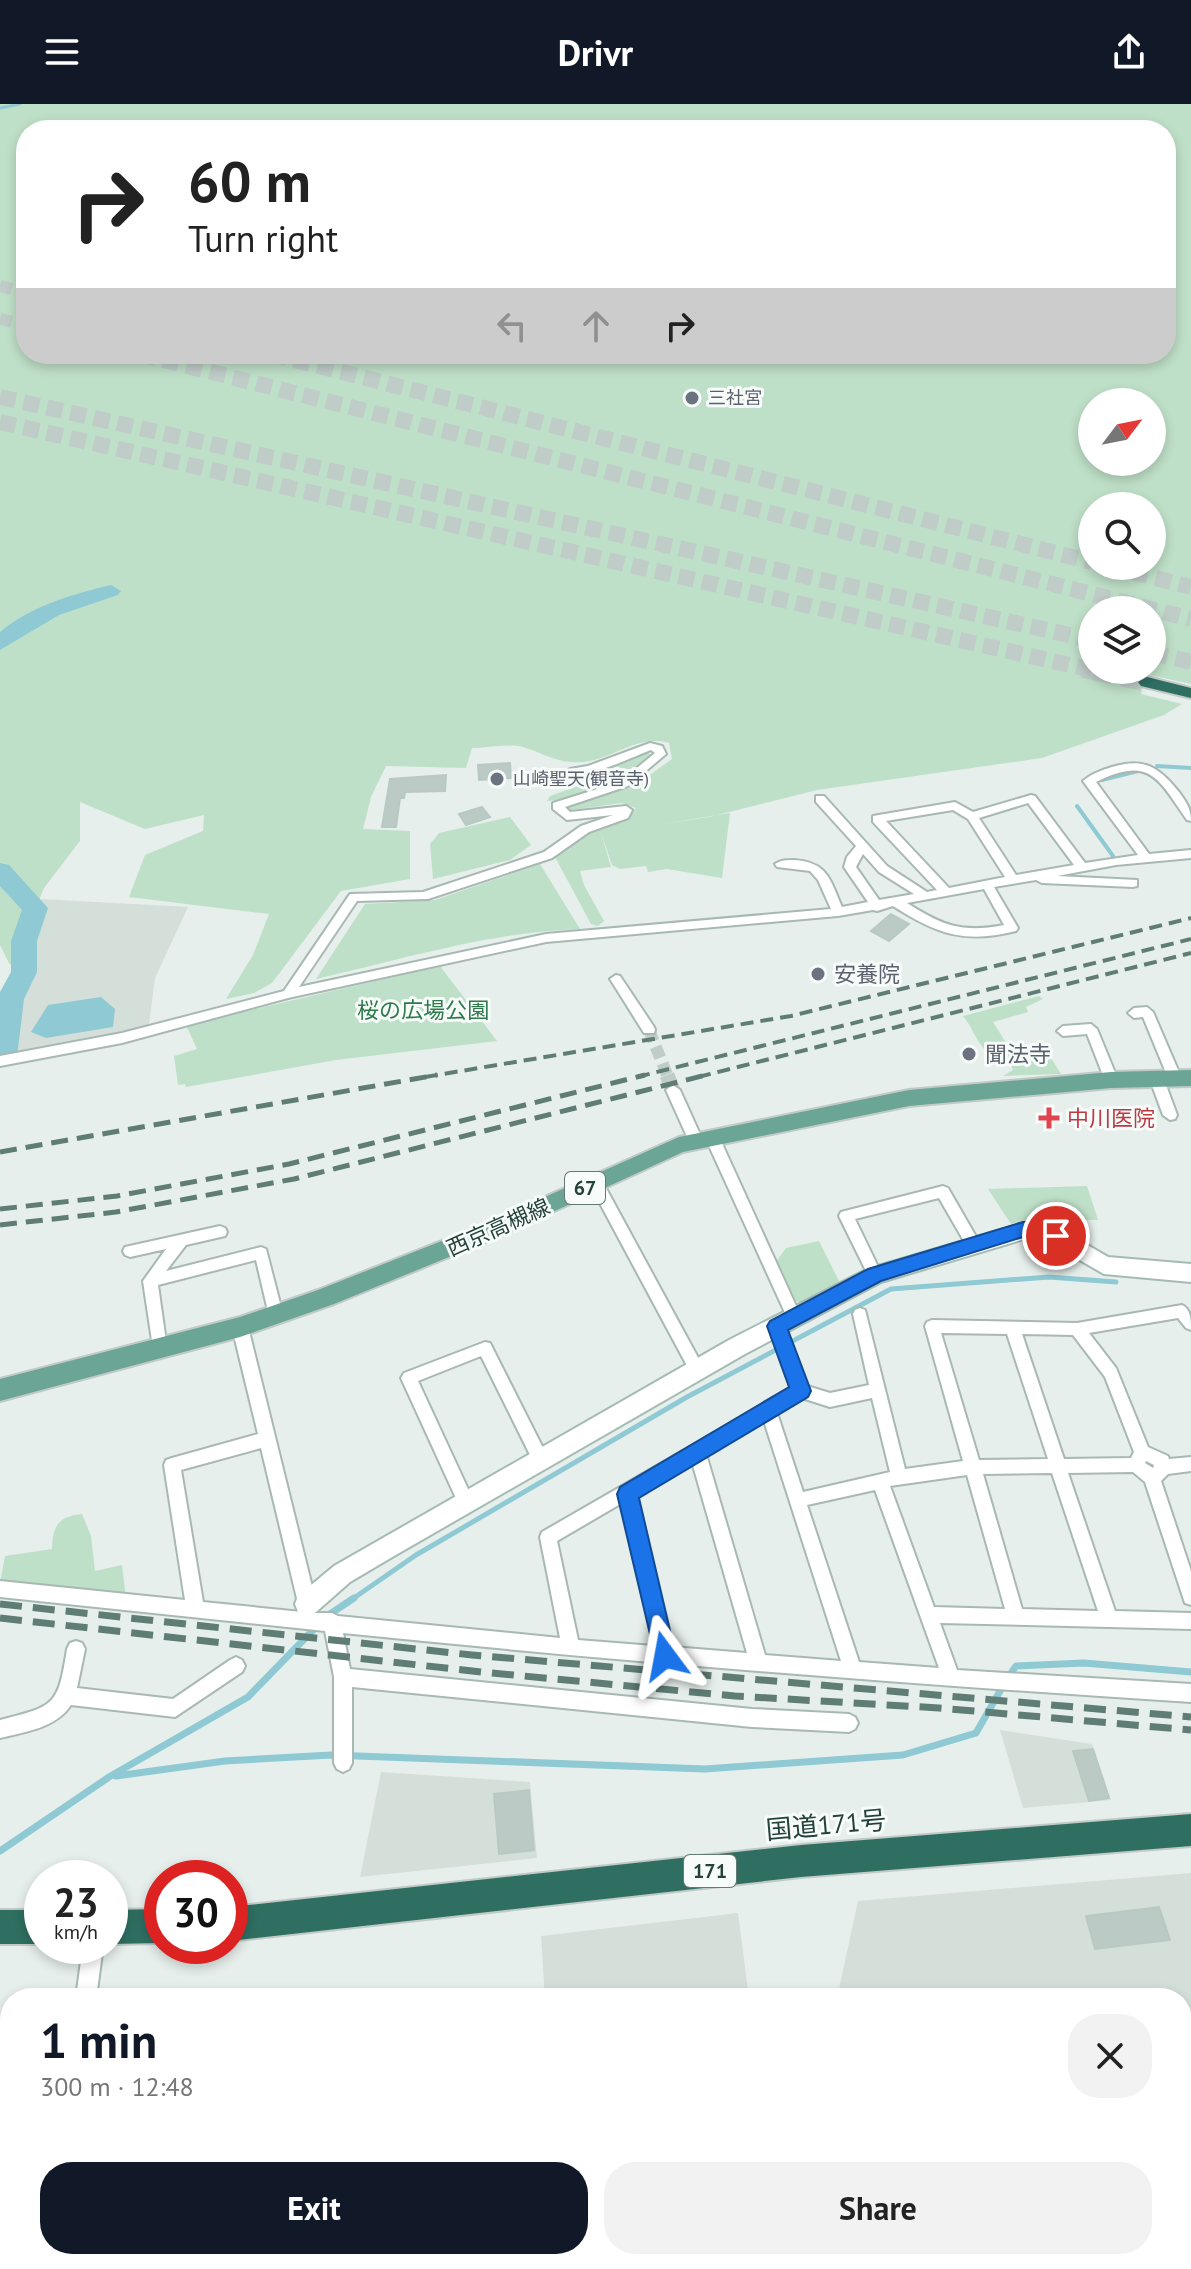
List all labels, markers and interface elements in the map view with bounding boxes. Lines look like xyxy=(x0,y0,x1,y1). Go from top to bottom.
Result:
text: Drivr xyxy=(558,29,633,76)
icon: menu xyxy=(40,30,84,74)
icon: share xyxy=(1107,30,1151,74)
text: 60 m xyxy=(188,145,311,217)
icon: right xyxy=(56,152,160,256)
text: Turn right xyxy=(188,215,338,262)
icon: left xyxy=(490,304,534,348)
icon: ahead xyxy=(574,304,618,348)
icon: right xyxy=(658,304,702,348)
place label: 三社宮 xyxy=(708,386,762,409)
north arrow xyxy=(1078,388,1166,476)
map controls xyxy=(1078,388,1166,684)
marker: 三社宮 xyxy=(683,389,701,407)
button: search xyxy=(1078,492,1166,580)
button: layers xyxy=(1078,596,1166,684)
place label: 山崎聖天(観音寺) xyxy=(513,767,649,790)
marker: 山崎聖天(観音寺) xyxy=(488,770,506,788)
place label: 安養院 xyxy=(834,960,900,988)
marker: 安養院 xyxy=(809,965,827,983)
park label: 桜の広場公園 xyxy=(357,996,489,1024)
place label: 聞法寺 xyxy=(985,1040,1051,1068)
marker: 聞法寺 xyxy=(960,1045,978,1063)
place label: 中川医院 xyxy=(1067,1104,1155,1132)
marker: 中川医院 xyxy=(1038,1107,1060,1129)
road number: 67 xyxy=(565,1172,605,1204)
street label: 西京高槻線 xyxy=(442,1192,554,1262)
pin xyxy=(1022,1202,1090,1270)
icon: arrive xyxy=(1034,1214,1078,1258)
position arrow xyxy=(623,1614,707,1698)
street label: 国道171号 xyxy=(764,1803,887,1846)
road number: 171 xyxy=(684,1855,736,1887)
speed limit sign: 30 xyxy=(144,1860,248,1964)
text: 23 xyxy=(53,1876,99,1928)
text: km/h xyxy=(54,1919,98,1945)
text: 1 min xyxy=(40,2009,157,2071)
button: close xyxy=(1068,2014,1152,2098)
text: 300 m · 12:48 xyxy=(40,2070,194,2103)
button: Exit xyxy=(40,2162,588,2254)
button: Share xyxy=(604,2162,1152,2254)

